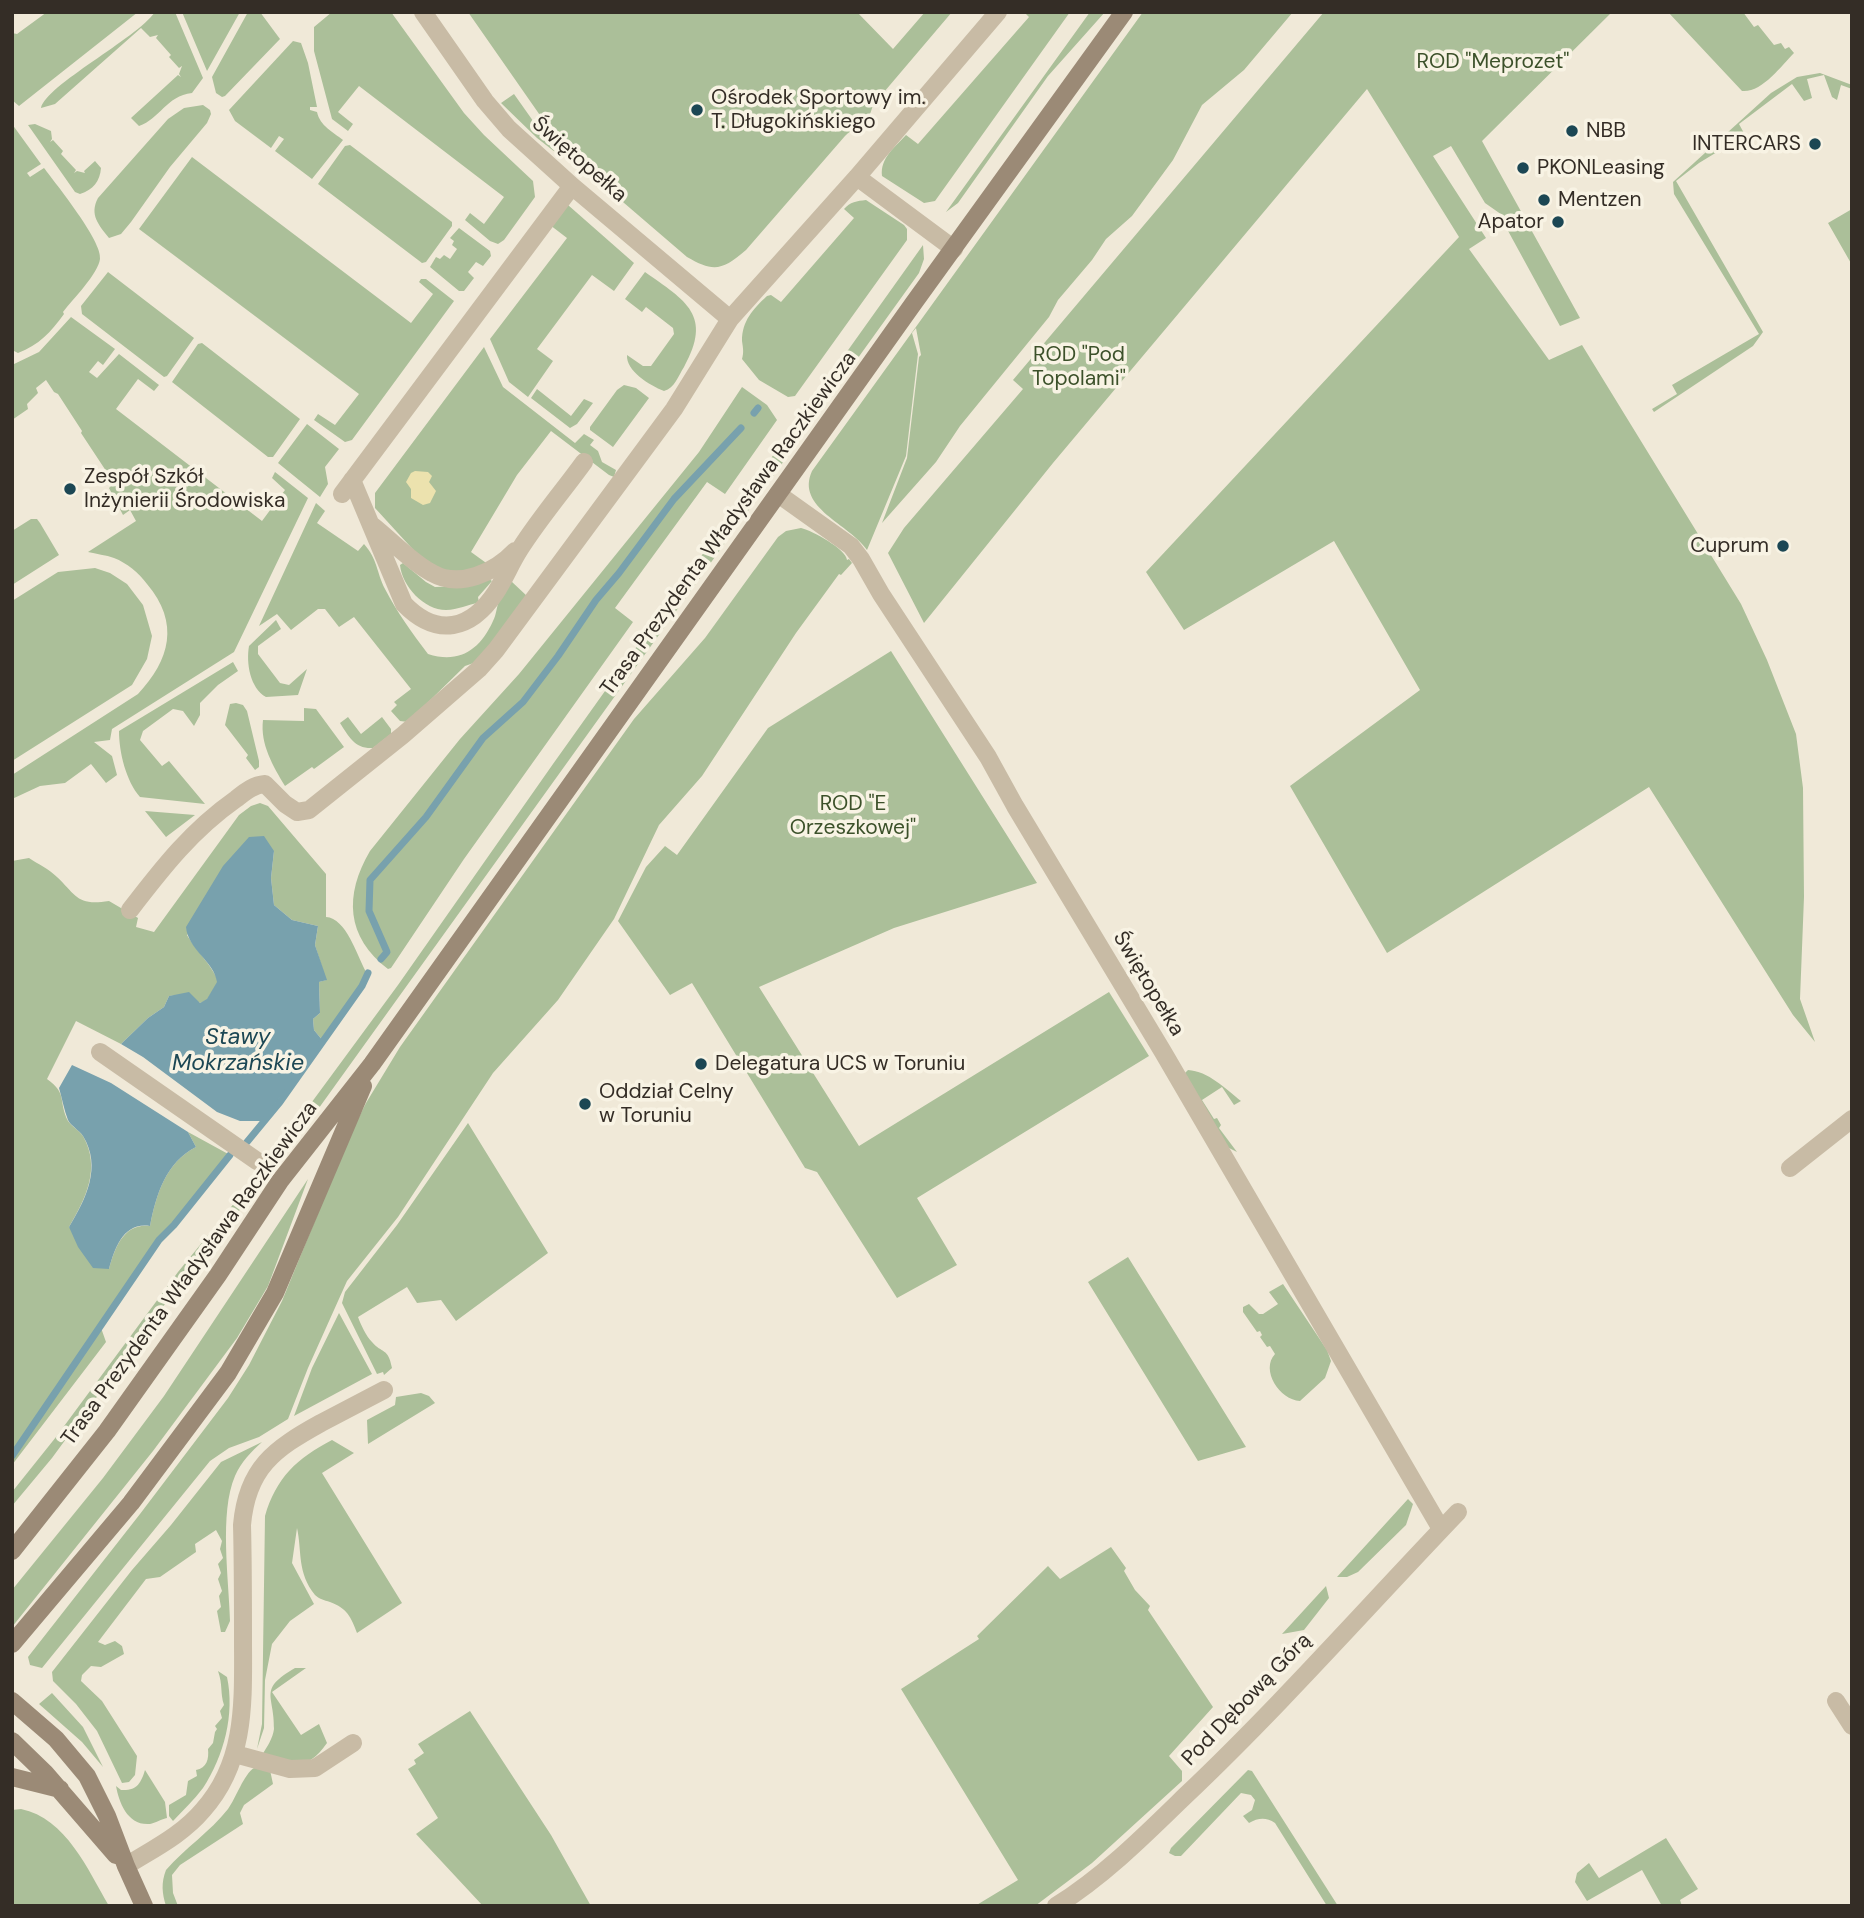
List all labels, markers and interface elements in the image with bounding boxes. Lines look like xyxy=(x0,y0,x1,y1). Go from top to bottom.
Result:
park label: ROD "Meprozet" xyxy=(1417,49,1569,75)
place label: Ośrodek Sportowy im. T. Długokińskiego xyxy=(711,85,926,135)
marker: Ośrodek Sportowy im. T. Długokińskiego xyxy=(689,102,705,118)
street label: Świętopełka xyxy=(526,112,632,208)
place label: NBB xyxy=(1586,118,1626,144)
marker: NBB xyxy=(1564,123,1580,139)
place label: INTERCARS xyxy=(1692,131,1801,157)
marker: INTERCARS xyxy=(1807,136,1823,152)
place label: PKONLeasing xyxy=(1537,155,1665,181)
marker: PKONLeasing xyxy=(1515,160,1531,176)
place label: Mentzen xyxy=(1558,187,1641,213)
marker: Mentzen xyxy=(1536,192,1552,208)
place label: Apator xyxy=(1478,209,1544,235)
marker: Apator xyxy=(1550,214,1566,230)
park label: ROD "Pod Topolami" xyxy=(1032,342,1126,392)
street label: Trasa Prezydenta Władysława Raczkiewicza xyxy=(596,347,862,701)
place label: Zespół Szkół Inżynierii Środowiska xyxy=(84,464,285,514)
marker: Zespół Szkół Inżynierii Środowiska xyxy=(62,481,78,497)
place label: Cuprum xyxy=(1690,533,1769,559)
marker: Cuprum xyxy=(1775,538,1791,554)
park label: ROD "E Orzeszkowej" xyxy=(790,791,916,841)
street label: Świętopełka xyxy=(1107,927,1189,1041)
water label: Stawy Mokrzańskie xyxy=(172,1024,304,1078)
place label: Delegatura UCS w Toruniu xyxy=(715,1051,965,1077)
marker: Delegatura UCS w Toruniu xyxy=(693,1056,709,1072)
place label: Oddział Celny w Toruniu xyxy=(599,1079,734,1129)
marker: Oddział Celny w Toruniu xyxy=(577,1096,593,1112)
street label: Trasa Prezydenta Władysława Raczkiewicza xyxy=(57,1097,323,1451)
street label: Pod Dębową Górą xyxy=(1177,1628,1317,1772)

